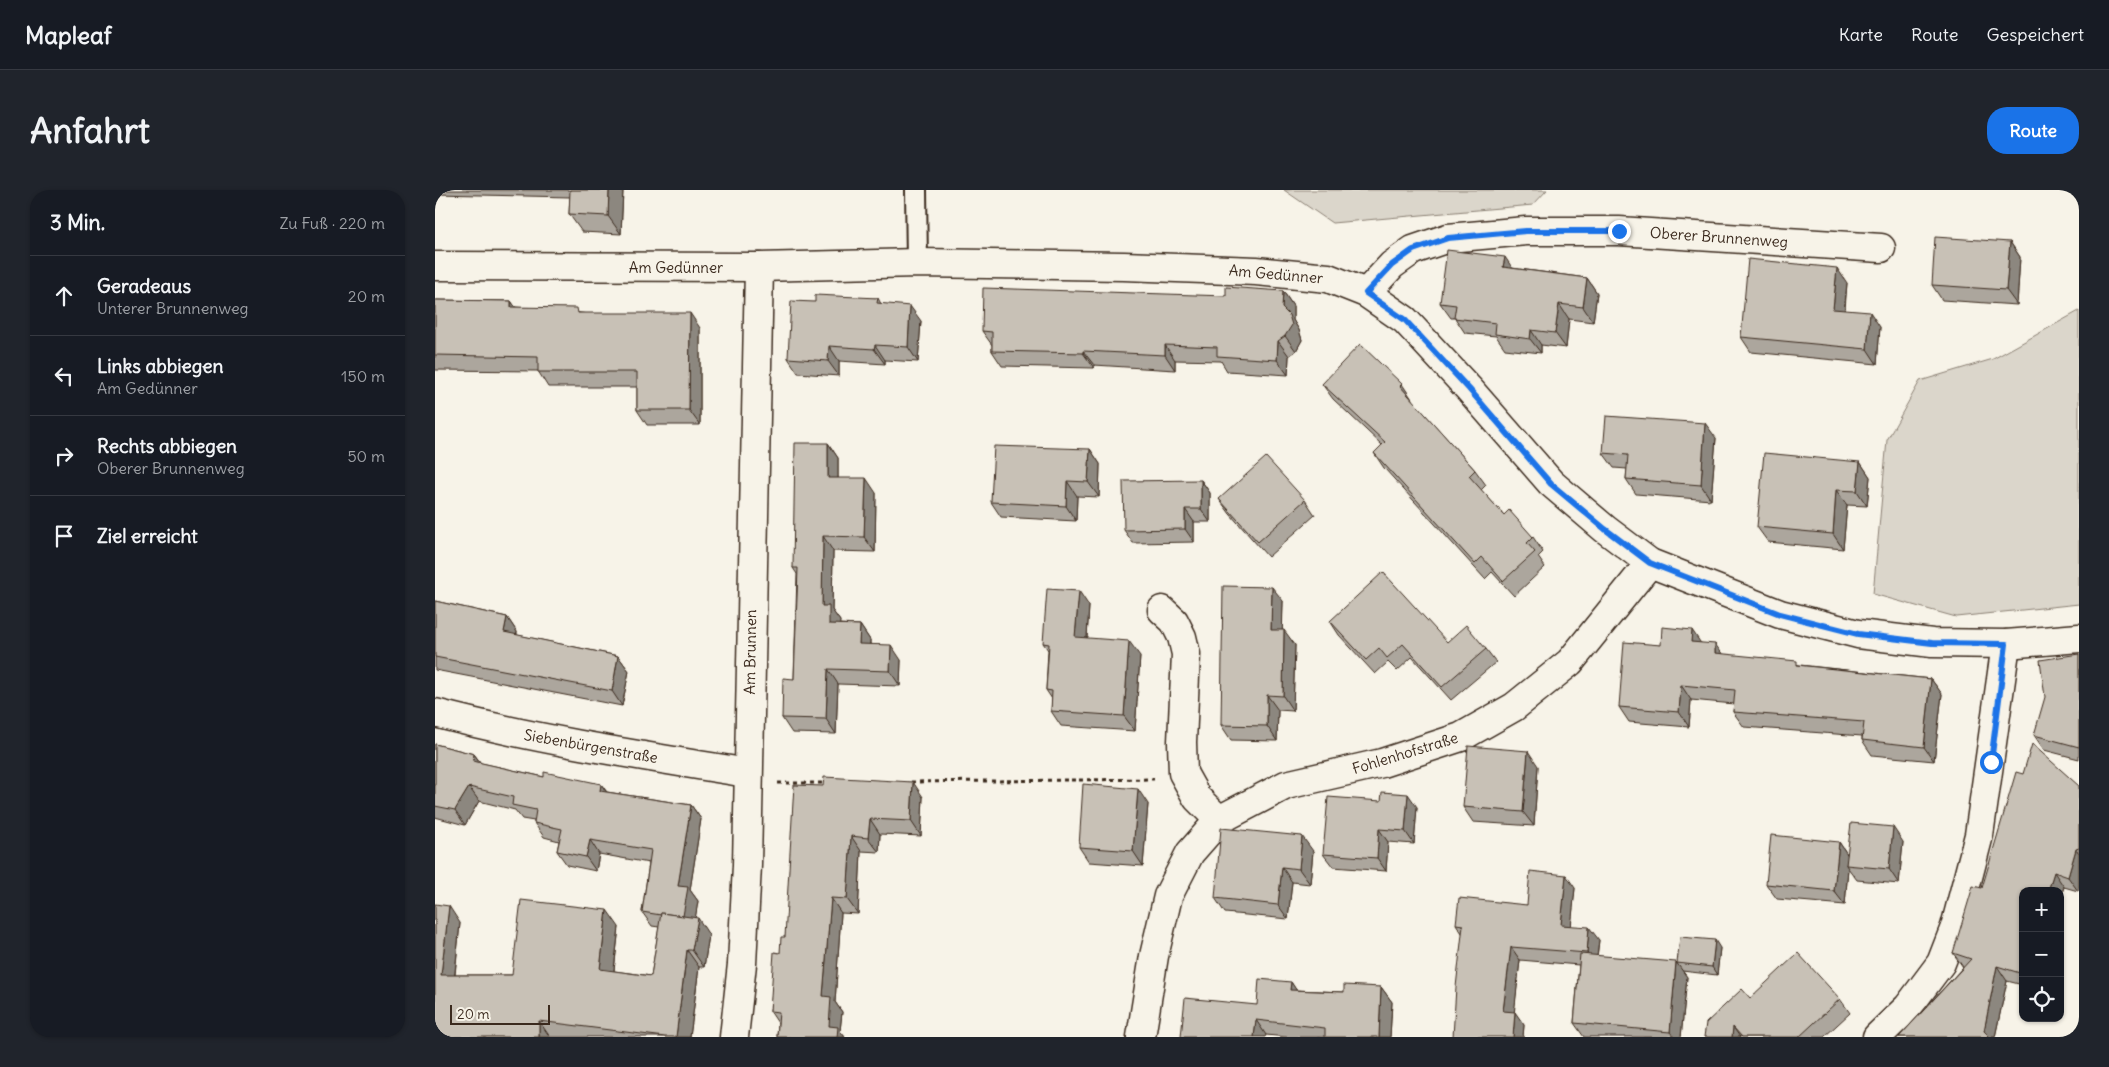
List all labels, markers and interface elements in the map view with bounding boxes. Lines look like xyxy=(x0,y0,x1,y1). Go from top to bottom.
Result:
text: Mapleaf xyxy=(25,20,112,50)
text: Karte xyxy=(1839,23,1883,46)
text: Route xyxy=(1911,23,1958,46)
text: Gespeichert xyxy=(1986,23,2084,46)
button: Route xyxy=(1987,107,2079,154)
text: Anfahrt xyxy=(30,108,150,152)
text: 3 Min. xyxy=(50,209,105,236)
text: Zu Fuß · 220 m xyxy=(280,213,385,233)
route end xyxy=(1608,220,1631,243)
street label: Oberer Brunnenweg xyxy=(1649,223,1789,251)
street label: Am Gedünner xyxy=(629,258,723,277)
street label: Am Gedünner xyxy=(1228,260,1324,288)
text: Geradeaus xyxy=(97,274,191,298)
icon: ahead xyxy=(50,282,78,310)
text: 20 m xyxy=(348,286,385,306)
text: Unterer Brunnenweg xyxy=(97,298,249,318)
text: Links abbiegen xyxy=(97,354,224,378)
icon: left xyxy=(50,362,78,390)
text: 150 m xyxy=(341,366,385,386)
text: Am Gedünner xyxy=(97,378,198,398)
text: Rechts abbiegen xyxy=(97,434,237,458)
icon: right xyxy=(50,442,78,470)
text: 50 m xyxy=(347,446,385,466)
text: Oberer Brunnenweg xyxy=(97,458,245,478)
icon: arrive xyxy=(50,522,78,550)
text: Ziel erreicht xyxy=(97,524,198,548)
street label: Am Brunnen xyxy=(740,609,760,695)
street label: Siebenbürgenstraße xyxy=(523,725,659,767)
street label: Fohlenhofstraße xyxy=(1350,728,1460,778)
route start xyxy=(1980,751,2003,774)
map controls xyxy=(2019,887,2064,1022)
button: + xyxy=(2019,887,2064,932)
button: − xyxy=(2019,932,2064,977)
button: locate xyxy=(2019,977,2064,1022)
scale bar xyxy=(450,1002,550,1025)
text: 20 m xyxy=(457,1005,490,1023)

